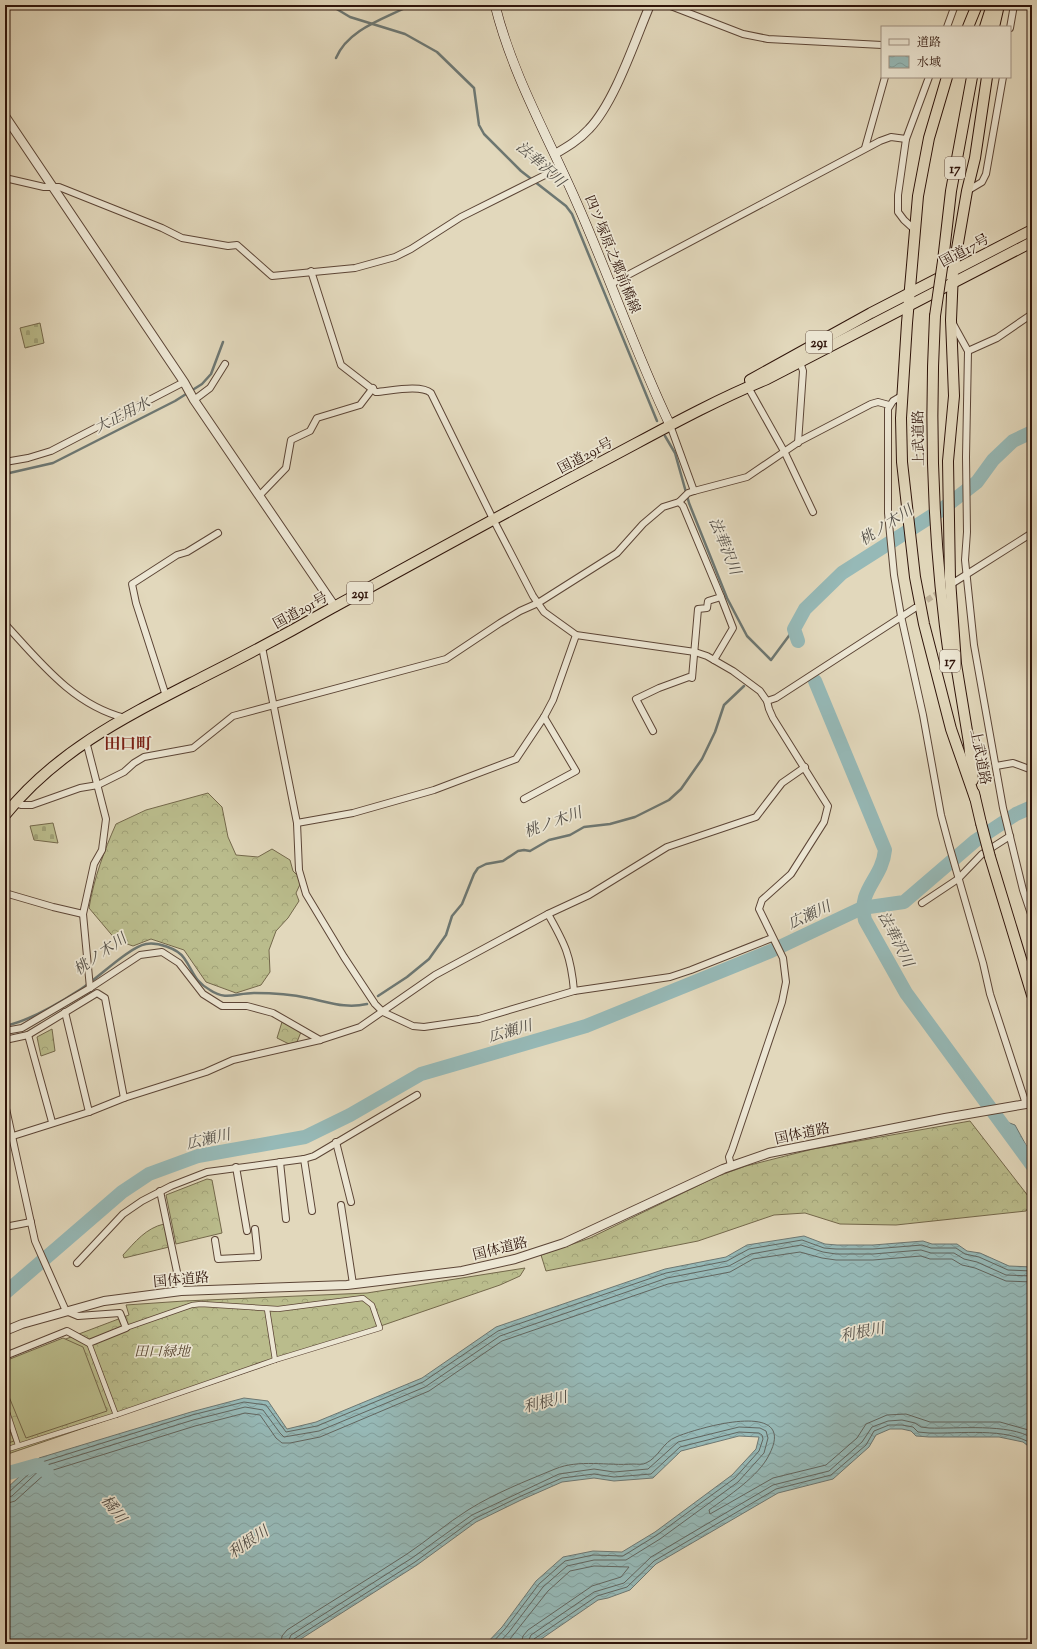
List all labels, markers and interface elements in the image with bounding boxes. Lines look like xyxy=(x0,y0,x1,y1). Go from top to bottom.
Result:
legend xyxy=(881,26,1011,78)
text: 道路 xyxy=(917,34,941,52)
text: 水域 xyxy=(917,54,941,72)
water label: 法華沢川 xyxy=(511,137,571,194)
road number: 17 xyxy=(945,157,965,179)
street label: 四ツ塚原之郷前橋線 xyxy=(578,193,644,317)
street label: 国道17号 xyxy=(937,230,993,273)
road number: 291 xyxy=(806,331,832,353)
water label: 大正用水 xyxy=(91,392,156,439)
street label: 上武道路 xyxy=(910,410,930,466)
street label: 国道291号 xyxy=(555,434,617,480)
water label: 桃ノ木川 xyxy=(856,500,919,551)
water label: 法華沢川 xyxy=(703,515,745,580)
road number: 291 xyxy=(347,582,373,604)
street label: 国道291号 xyxy=(270,588,332,635)
road number: 17 xyxy=(940,650,960,672)
street label: 上武道路 xyxy=(964,728,994,787)
district label: 田口町 xyxy=(104,734,152,757)
water label: 桃ノ木川 xyxy=(522,803,587,844)
water label: 広瀬川 xyxy=(785,896,836,935)
water label: 法華沢川 xyxy=(872,908,919,973)
water label: 桃ノ木川 xyxy=(70,928,133,981)
water label: 広瀬川 xyxy=(486,1016,537,1049)
street label: 国体道路 xyxy=(773,1119,832,1151)
water label: 広瀬川 xyxy=(184,1125,235,1156)
street label: 国体道路 xyxy=(471,1233,530,1266)
street label: 国体道路 xyxy=(152,1269,210,1293)
water label: 利根川 xyxy=(838,1318,888,1348)
park label: 田口緑地 xyxy=(134,1343,192,1363)
water label: 利根川 xyxy=(521,1387,572,1419)
water label: 橘川 xyxy=(95,1492,131,1530)
water label: 利根川 xyxy=(224,1521,275,1565)

